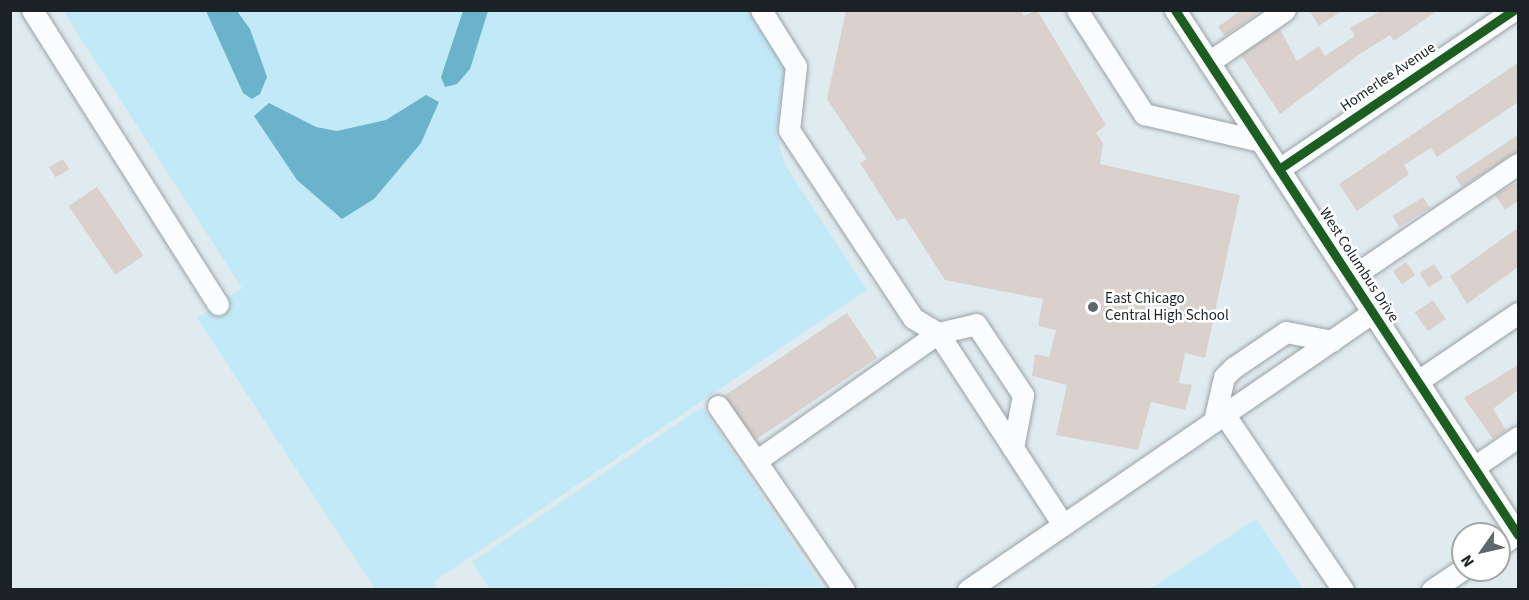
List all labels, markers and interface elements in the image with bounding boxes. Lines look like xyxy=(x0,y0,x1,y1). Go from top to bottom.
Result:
street label: Homerlee Avenue xyxy=(1337,39,1439,115)
street label: West Columbus Drive xyxy=(1315,204,1403,326)
place label: East Chicago Central High School xyxy=(1105,289,1229,324)
marker: East Chicago Central High School xyxy=(1086,300,1100,314)
north arrow xyxy=(1451,522,1511,582)
text: N xyxy=(1456,550,1480,572)

